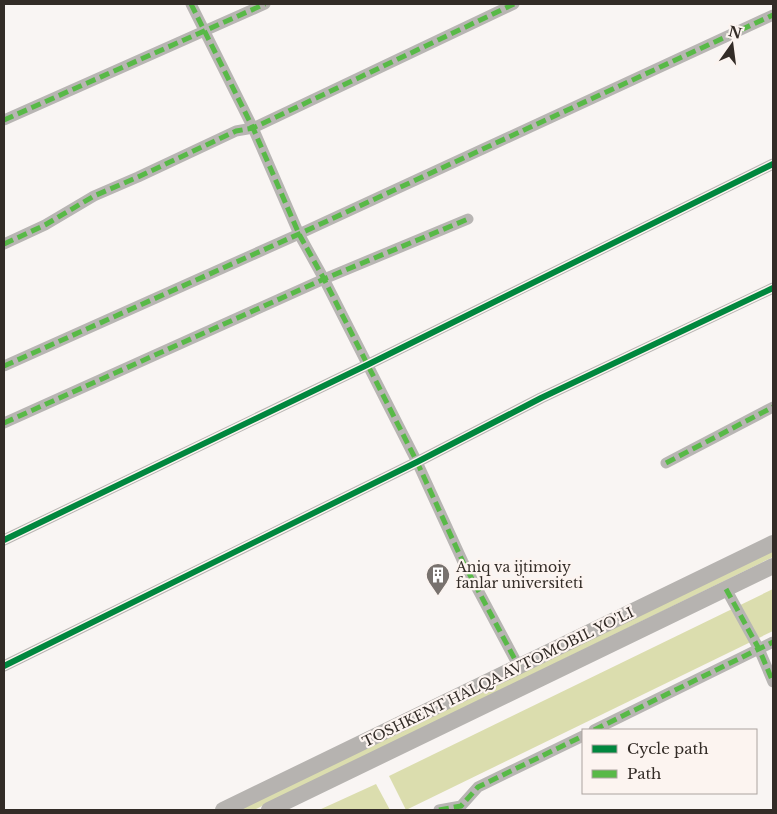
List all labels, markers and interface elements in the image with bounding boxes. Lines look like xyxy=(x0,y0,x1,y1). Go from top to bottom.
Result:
north arrow xyxy=(707,20,757,70)
text: N xyxy=(727,22,744,43)
place label: Aniq va ijtimoiy fanlar universiteti xyxy=(455,558,583,592)
building icon: Aniq va ijtimoiy fanlar universiteti xyxy=(425,562,451,596)
street label: TOSHKENT HALQA AVTOMOBIL YO'LI xyxy=(359,603,637,751)
legend xyxy=(582,729,757,794)
text: Cycle path xyxy=(627,739,709,758)
text: Path xyxy=(627,764,661,783)

